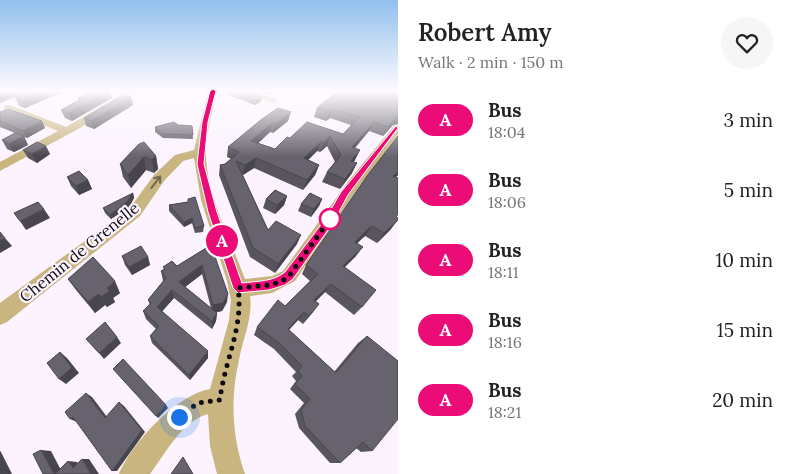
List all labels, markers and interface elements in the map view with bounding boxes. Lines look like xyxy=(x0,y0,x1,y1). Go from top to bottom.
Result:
text: Robert Amy xyxy=(418,17,552,48)
button: heart xyxy=(721,17,773,69)
text: Walk · 2 min · 150 m xyxy=(418,52,564,72)
text: Bus xyxy=(488,98,521,122)
text: A xyxy=(439,108,452,131)
text: 3 min xyxy=(724,108,773,132)
text: 18:04 xyxy=(488,122,525,142)
text: Bus xyxy=(488,168,521,192)
one-way arrow xyxy=(151,176,162,189)
text: A xyxy=(439,178,452,201)
text: 5 min xyxy=(724,178,773,202)
text: 18:06 xyxy=(488,192,526,212)
street label: Chemin de Grenelle xyxy=(15,197,143,306)
unlabelled marker xyxy=(319,208,341,230)
line badge: A xyxy=(206,225,238,257)
text: A xyxy=(216,229,228,252)
text: Bus xyxy=(488,238,521,262)
text: A xyxy=(439,248,452,271)
text: 10 min xyxy=(715,248,773,272)
text: 18:11 xyxy=(488,262,518,282)
text: Bus xyxy=(488,308,521,332)
text: A xyxy=(439,318,452,341)
text: 15 min xyxy=(717,318,773,342)
text: 18:16 xyxy=(488,332,522,352)
text: Bus xyxy=(488,378,521,402)
text: A xyxy=(439,388,452,411)
text: 20 min xyxy=(712,388,773,412)
text: 18:21 xyxy=(488,402,521,422)
your location xyxy=(167,405,192,430)

